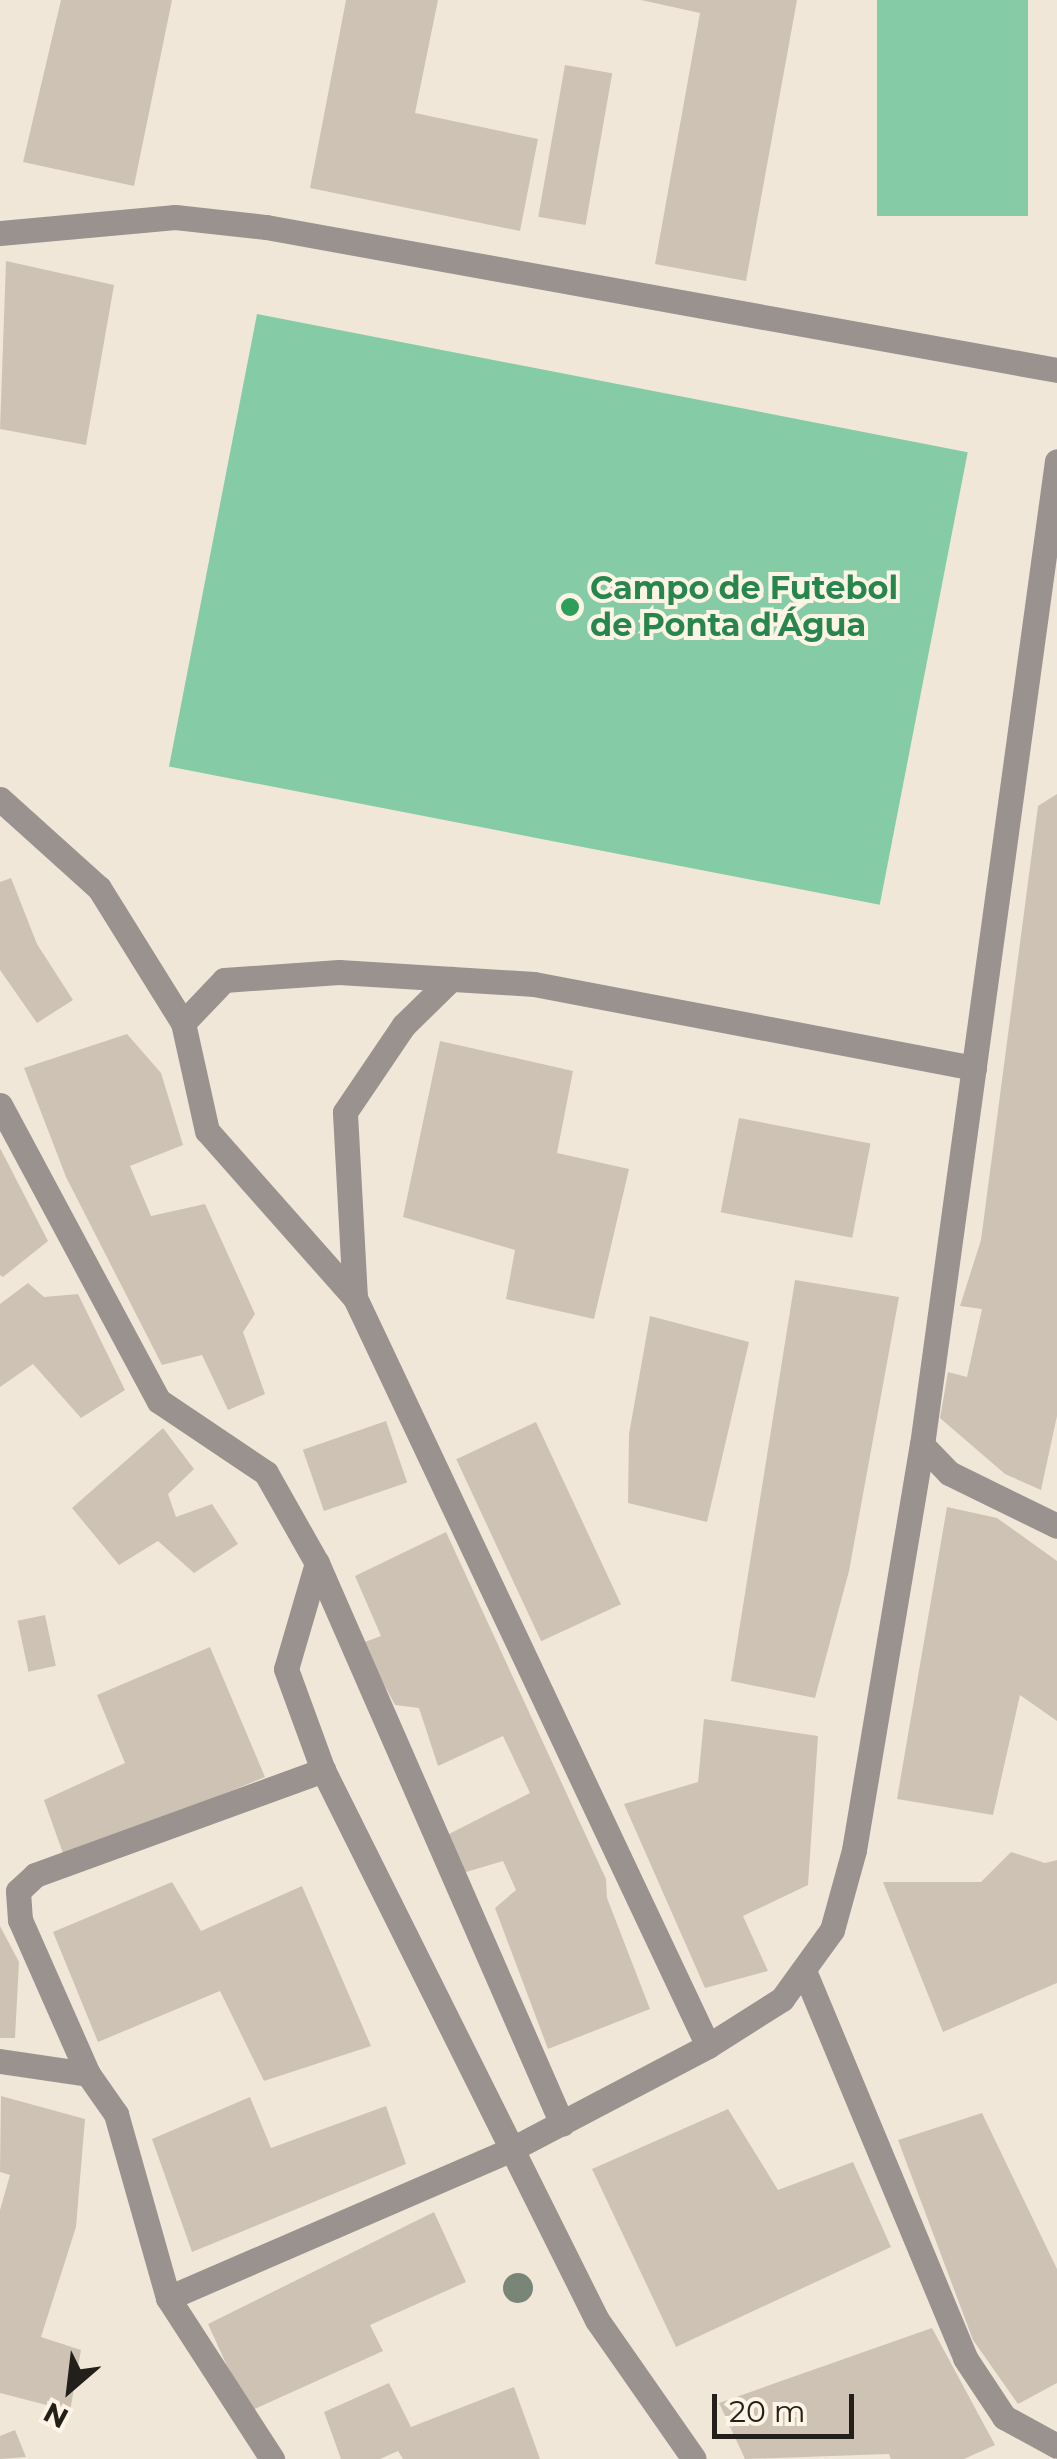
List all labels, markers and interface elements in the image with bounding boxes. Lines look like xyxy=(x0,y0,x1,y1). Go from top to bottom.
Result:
place label: Campo de Futebol de Ponta d'Água xyxy=(590,570,898,645)
marker: Campo de Futebol de Ponta d'Água xyxy=(559,596,581,618)
north arrow xyxy=(20,2339,120,2439)
scale bar xyxy=(717,2374,860,2436)
text: 20 m xyxy=(729,2393,806,2430)
text: N xyxy=(38,2395,74,2436)

